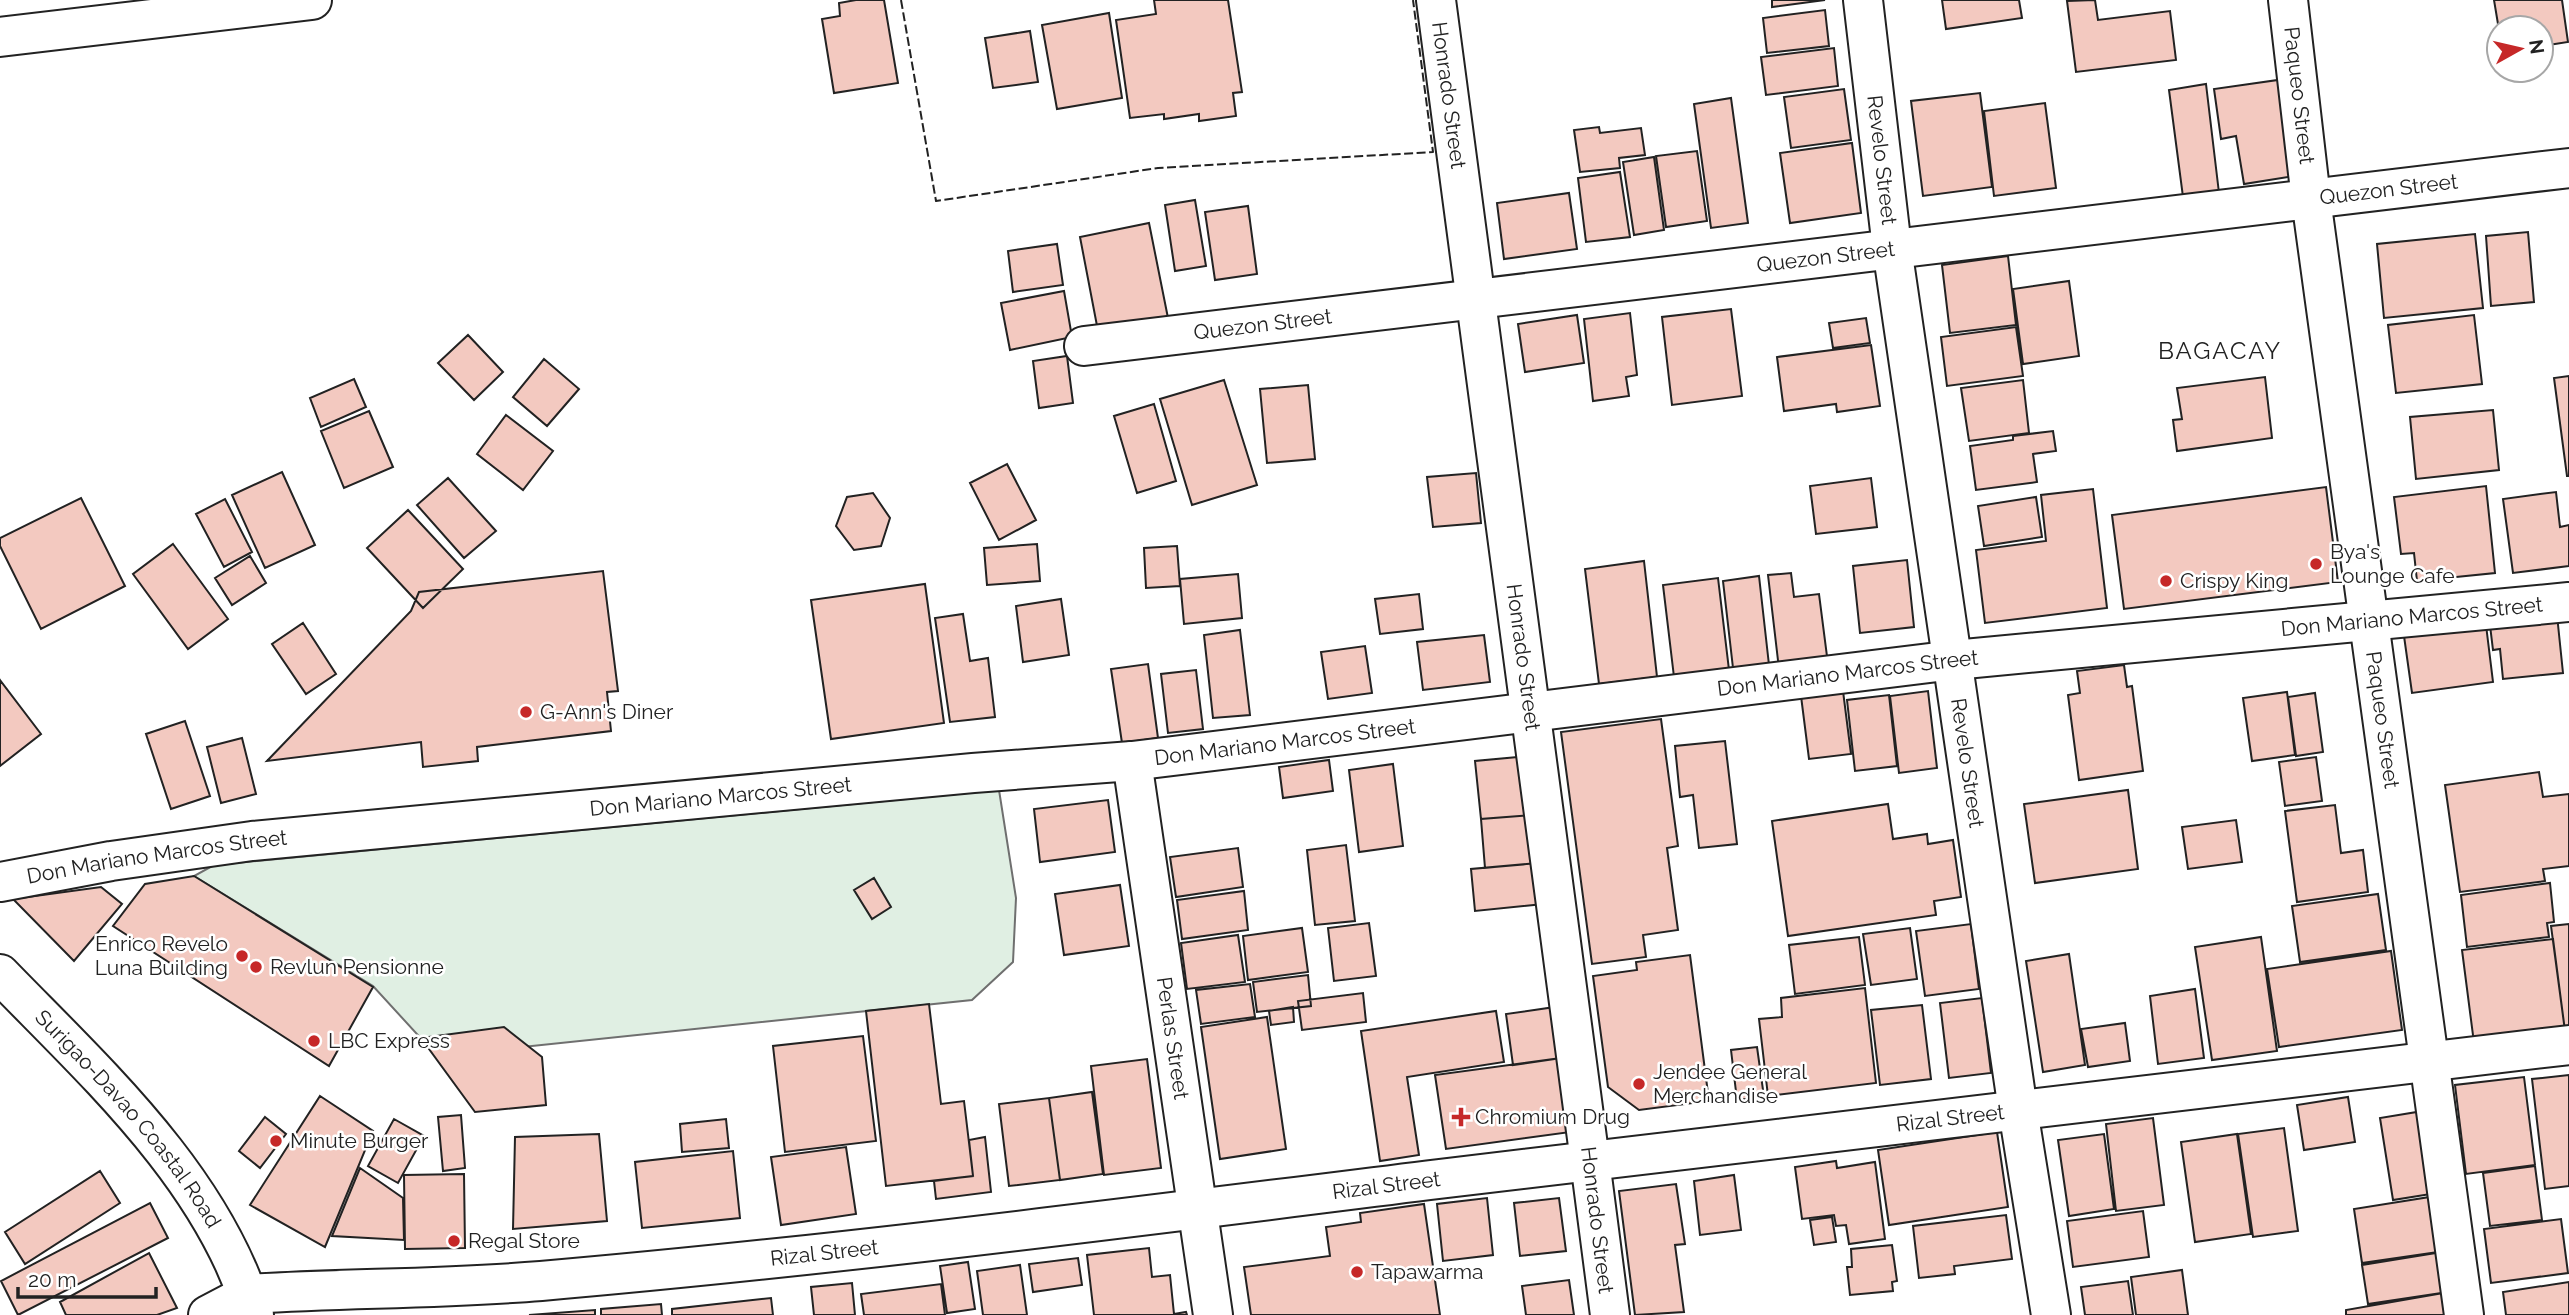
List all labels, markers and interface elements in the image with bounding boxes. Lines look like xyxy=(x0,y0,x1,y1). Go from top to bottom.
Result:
north arrow xyxy=(2485,14,2555,84)
street label: Honrado Street xyxy=(1427,20,1471,170)
street label: Paqueo Street xyxy=(2279,25,2320,165)
text: N xyxy=(2525,38,2549,55)
street label: Revelo Street xyxy=(1862,94,1902,226)
street label: Quezon Street xyxy=(2318,168,2459,210)
street label: Quezon Street xyxy=(1755,236,1896,277)
street label: Quezon Street xyxy=(1192,303,1333,345)
district label: BAGACAY xyxy=(2158,336,2282,365)
place label: Bya's Lounge Cafe xyxy=(2330,539,2455,588)
marker: Bya's Lounge Cafe xyxy=(2308,556,2324,572)
place label: Crispy King xyxy=(2180,568,2289,593)
marker: Crispy King xyxy=(2158,573,2174,589)
street label: Honrado Street xyxy=(1502,582,1546,732)
street label: Don Mariano Marcos Street xyxy=(2280,592,2544,641)
street label: Don Mariano Marcos Street xyxy=(1716,645,1979,701)
street label: Paqueo Street xyxy=(2361,650,2405,790)
street label: Revelo Street xyxy=(1946,696,1990,829)
place label: G-Ann's Diner xyxy=(540,699,674,724)
marker: G-Ann's Diner xyxy=(518,704,534,720)
street label: Don Mariano Marcos Street xyxy=(1153,713,1417,770)
street label: Don Mariano Marcos Street xyxy=(588,772,853,821)
street label: Don Mariano Marcos Street xyxy=(25,825,288,889)
place label: Enrico Revelo Luna Building xyxy=(95,931,228,980)
marker: Enrico Revelo Luna Building xyxy=(234,948,250,964)
place label: Revlun Pensionne xyxy=(270,954,444,979)
marker: Revlun Pensionne xyxy=(248,959,264,975)
street label: Perlas Street xyxy=(1152,975,1194,1101)
street label: Surigao-Davao Coastal Road xyxy=(30,1004,227,1232)
place label: LBC Express xyxy=(328,1028,450,1053)
marker: LBC Express xyxy=(306,1033,322,1049)
place label: Jendee General Merchandise xyxy=(1653,1059,1807,1108)
marker: Jendee General Merchandise xyxy=(1631,1076,1647,1092)
street label: Rizal Street xyxy=(1895,1099,2006,1137)
place label: Chromium Drug xyxy=(1475,1104,1630,1129)
marker: Chromium Drug xyxy=(1453,1109,1469,1125)
place label: Minute Burger xyxy=(290,1128,429,1153)
marker: Minute Burger xyxy=(268,1133,284,1149)
street label: Honrado Street xyxy=(1576,1145,1619,1295)
street label: Rizal Street xyxy=(1331,1166,1442,1204)
place label: Regal Store xyxy=(468,1228,580,1253)
marker: Regal Store xyxy=(446,1233,462,1249)
street label: Rizal Street xyxy=(769,1234,880,1271)
scale bar xyxy=(18,1256,156,1300)
place label: Tapawarma xyxy=(1371,1259,1484,1284)
marker: Tapawarma xyxy=(1349,1264,1365,1280)
text: 20 m xyxy=(28,1267,76,1292)

